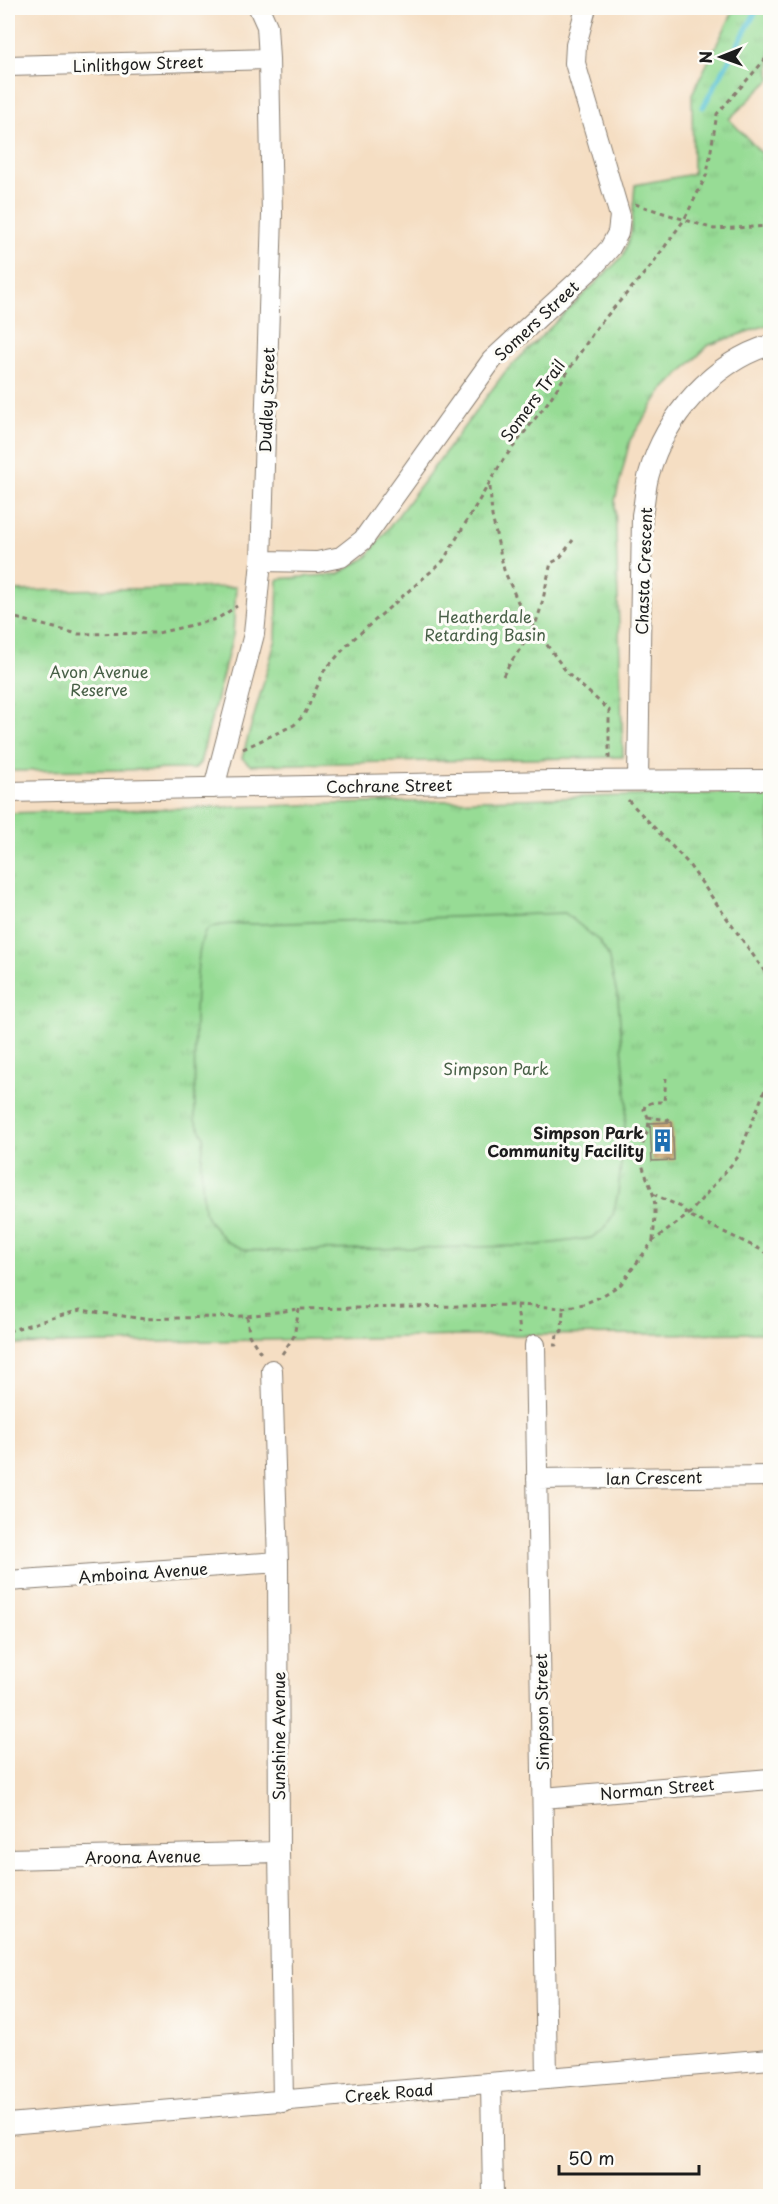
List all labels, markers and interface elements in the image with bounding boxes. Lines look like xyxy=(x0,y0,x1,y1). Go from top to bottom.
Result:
north arrow xyxy=(691,27,751,87)
street label: Linlithgow Street xyxy=(72,49,204,77)
text: N xyxy=(693,51,717,64)
street label: Somers Street xyxy=(488,274,584,366)
street label: Dudley Street xyxy=(252,346,280,453)
street label: Somers Trail xyxy=(494,354,570,446)
street label: Chasta Crescent xyxy=(629,506,657,635)
park label: Heatherdale Retarding Basin xyxy=(424,604,546,646)
park label: Avon Avenue Reserve xyxy=(50,659,149,701)
street label: Cochrane Street xyxy=(326,772,453,798)
park label: Simpson Park xyxy=(443,1056,549,1080)
place label: Simpson Park Community Facility xyxy=(487,1120,644,1162)
building icon: Simpson Park Community Facility xyxy=(649,1128,675,1154)
street label: Ian Crescent xyxy=(606,1464,703,1490)
street label: Amboina Avenue xyxy=(77,1555,209,1588)
street label: Simpson Street xyxy=(528,1653,554,1771)
street label: Sunshine Avenue xyxy=(266,1671,290,1801)
street label: Norman Street xyxy=(599,1771,715,1805)
street label: Aroona Avenue xyxy=(85,1843,202,1869)
street label: Creek Road xyxy=(344,2076,434,2108)
scale bar xyxy=(559,2138,698,2176)
text: 50 m xyxy=(568,2144,615,2171)

